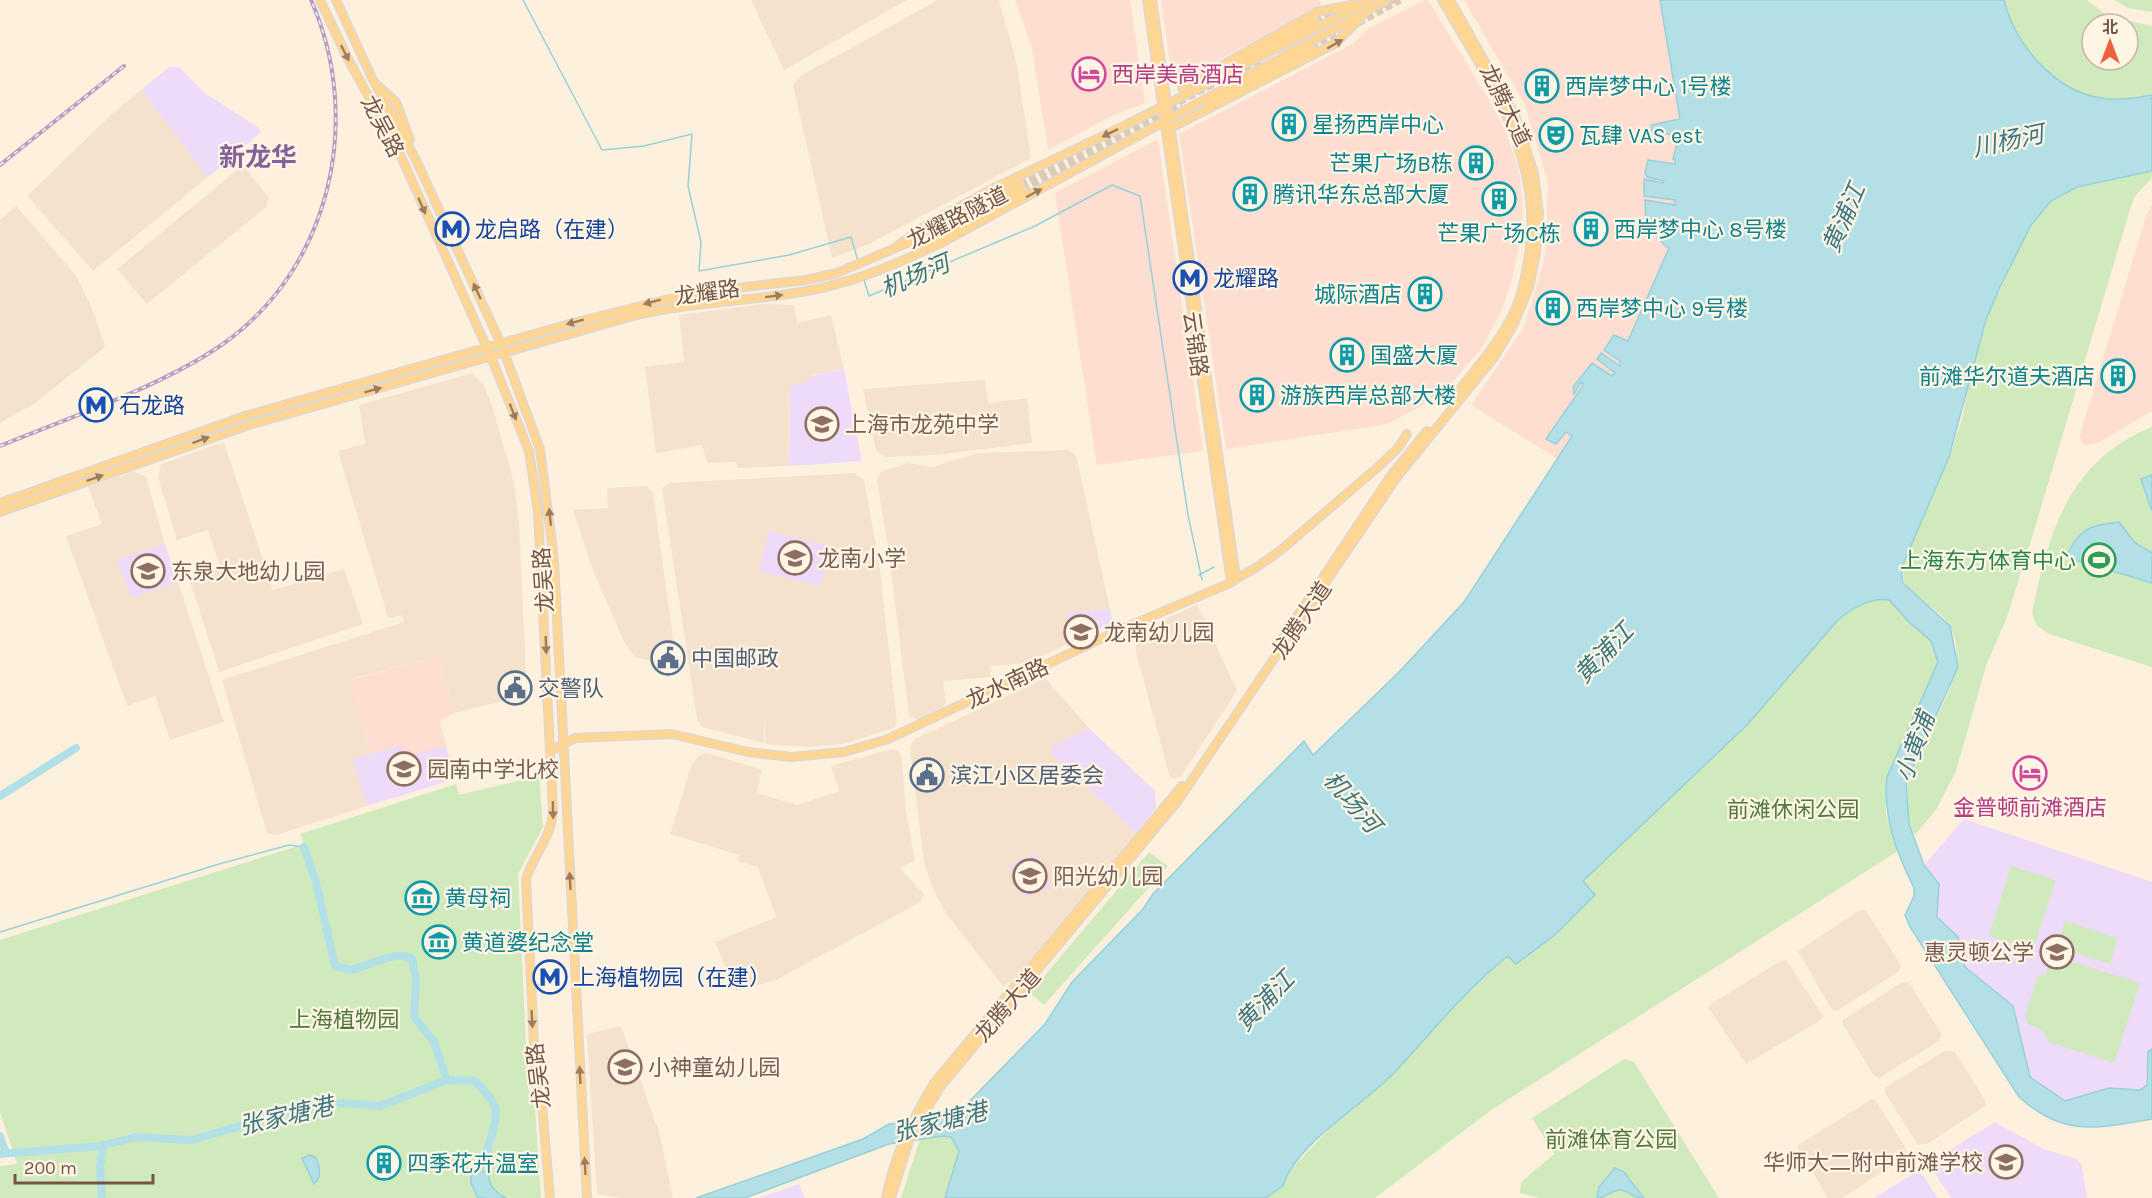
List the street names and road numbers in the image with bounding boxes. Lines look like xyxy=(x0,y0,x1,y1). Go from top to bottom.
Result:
street label: 龙腾大道 xyxy=(1474,60,1536,151)
street label: 龙吴路 xyxy=(355,91,409,162)
street label: 龙耀路隧道 xyxy=(903,181,1012,254)
street label: 龙耀路 xyxy=(673,276,742,310)
street label: 云锦路 xyxy=(1178,310,1212,379)
street label: 龙吴路 xyxy=(529,546,559,614)
street label: 龙腾大道 xyxy=(1266,577,1337,664)
street label: 龙水南路 xyxy=(962,654,1053,714)
street label: 龙腾大道 xyxy=(969,964,1046,1047)
street label: 龙吴路 xyxy=(522,1042,556,1110)

